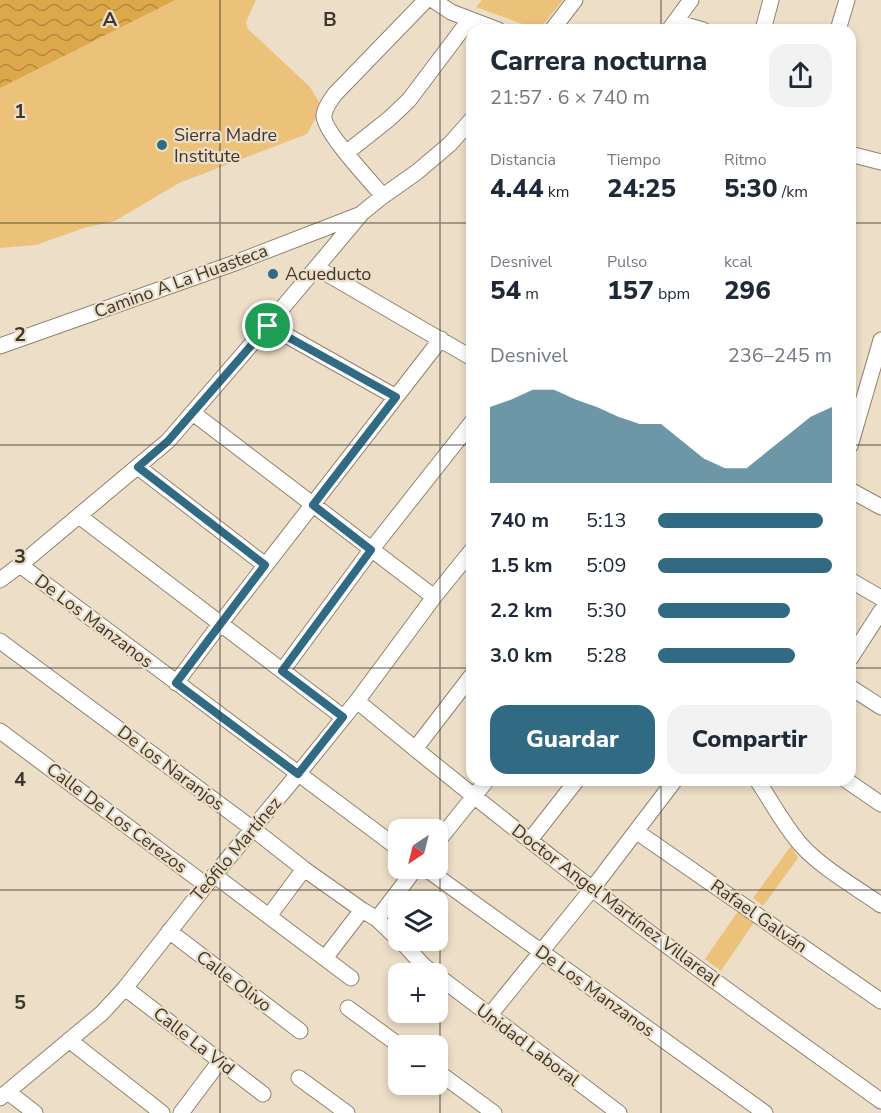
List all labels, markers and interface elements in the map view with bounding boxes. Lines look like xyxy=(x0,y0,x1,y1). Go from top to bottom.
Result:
text: A xyxy=(103,6,118,33)
text: B xyxy=(323,6,337,33)
text: Carrera nocturna xyxy=(490,43,707,80)
button: share xyxy=(769,44,832,107)
text: 21:57 · 6 × 740 m xyxy=(490,84,650,111)
text: 1 xyxy=(14,98,26,125)
place label: Sierra Madre Institute xyxy=(174,123,277,168)
marker: Sierra Madre Institute xyxy=(155,138,169,152)
text: Distancia xyxy=(490,149,556,171)
text: Tiempo xyxy=(607,149,661,171)
text: Ritmo xyxy=(724,149,767,171)
text: 4.44 xyxy=(490,171,544,206)
text: 24:25 xyxy=(607,171,676,206)
text: 5:30 xyxy=(724,171,778,206)
text: km xyxy=(544,181,569,203)
text: /km xyxy=(778,181,808,203)
street label: Camino A La Huasteca xyxy=(91,238,271,324)
text: Desnivel xyxy=(490,251,552,273)
text: Pulso xyxy=(607,251,647,273)
text: kcal xyxy=(724,251,752,273)
place label: Acueducto xyxy=(285,262,371,286)
marker: Acueducto xyxy=(266,267,280,281)
text: 54 xyxy=(490,273,521,308)
text: 157 xyxy=(607,273,654,308)
text: 296 xyxy=(724,273,771,308)
text: m xyxy=(521,283,539,305)
text: bpm xyxy=(654,283,690,305)
pin xyxy=(242,300,293,351)
icon: arrive xyxy=(251,309,284,342)
text: 2 xyxy=(14,321,26,348)
text: Desnivel xyxy=(490,342,568,369)
text: 236–245 m xyxy=(728,342,832,369)
text: 740 m xyxy=(490,507,549,534)
text: 5:13 xyxy=(586,507,627,534)
text: 3 xyxy=(14,543,26,570)
text: 1.5 km xyxy=(490,552,553,579)
text: 5:09 xyxy=(586,552,627,579)
street label: De Los Manzanos xyxy=(30,569,158,673)
text: 2.2 km xyxy=(490,597,553,624)
text: 5:30 xyxy=(586,597,627,624)
text: 3.0 km xyxy=(490,642,553,669)
text: 5:28 xyxy=(586,642,627,669)
button: Guardar xyxy=(490,705,655,774)
button: Compartir xyxy=(667,705,832,774)
street label: De los Naranjos xyxy=(113,720,229,816)
street label: Calle De Los Cerezos xyxy=(42,757,192,879)
text: 4 xyxy=(14,766,26,793)
street label: Teófilo Martínez xyxy=(185,792,287,906)
north arrow xyxy=(388,819,448,879)
map controls xyxy=(388,819,448,1095)
street label: Doctor Angel Martínez Villareal xyxy=(507,819,726,992)
street label: Rafael Galván xyxy=(706,874,812,958)
button: layers xyxy=(388,891,448,951)
street label: De Los Manzanos xyxy=(530,939,660,1043)
street label: Calle Olivo xyxy=(191,945,277,1017)
button: + xyxy=(388,963,448,1023)
text: 5 xyxy=(14,989,26,1016)
street label: Unidad Laboral xyxy=(471,998,585,1092)
street label: Calle La Vid xyxy=(148,1002,240,1080)
button: − xyxy=(388,1035,448,1095)

